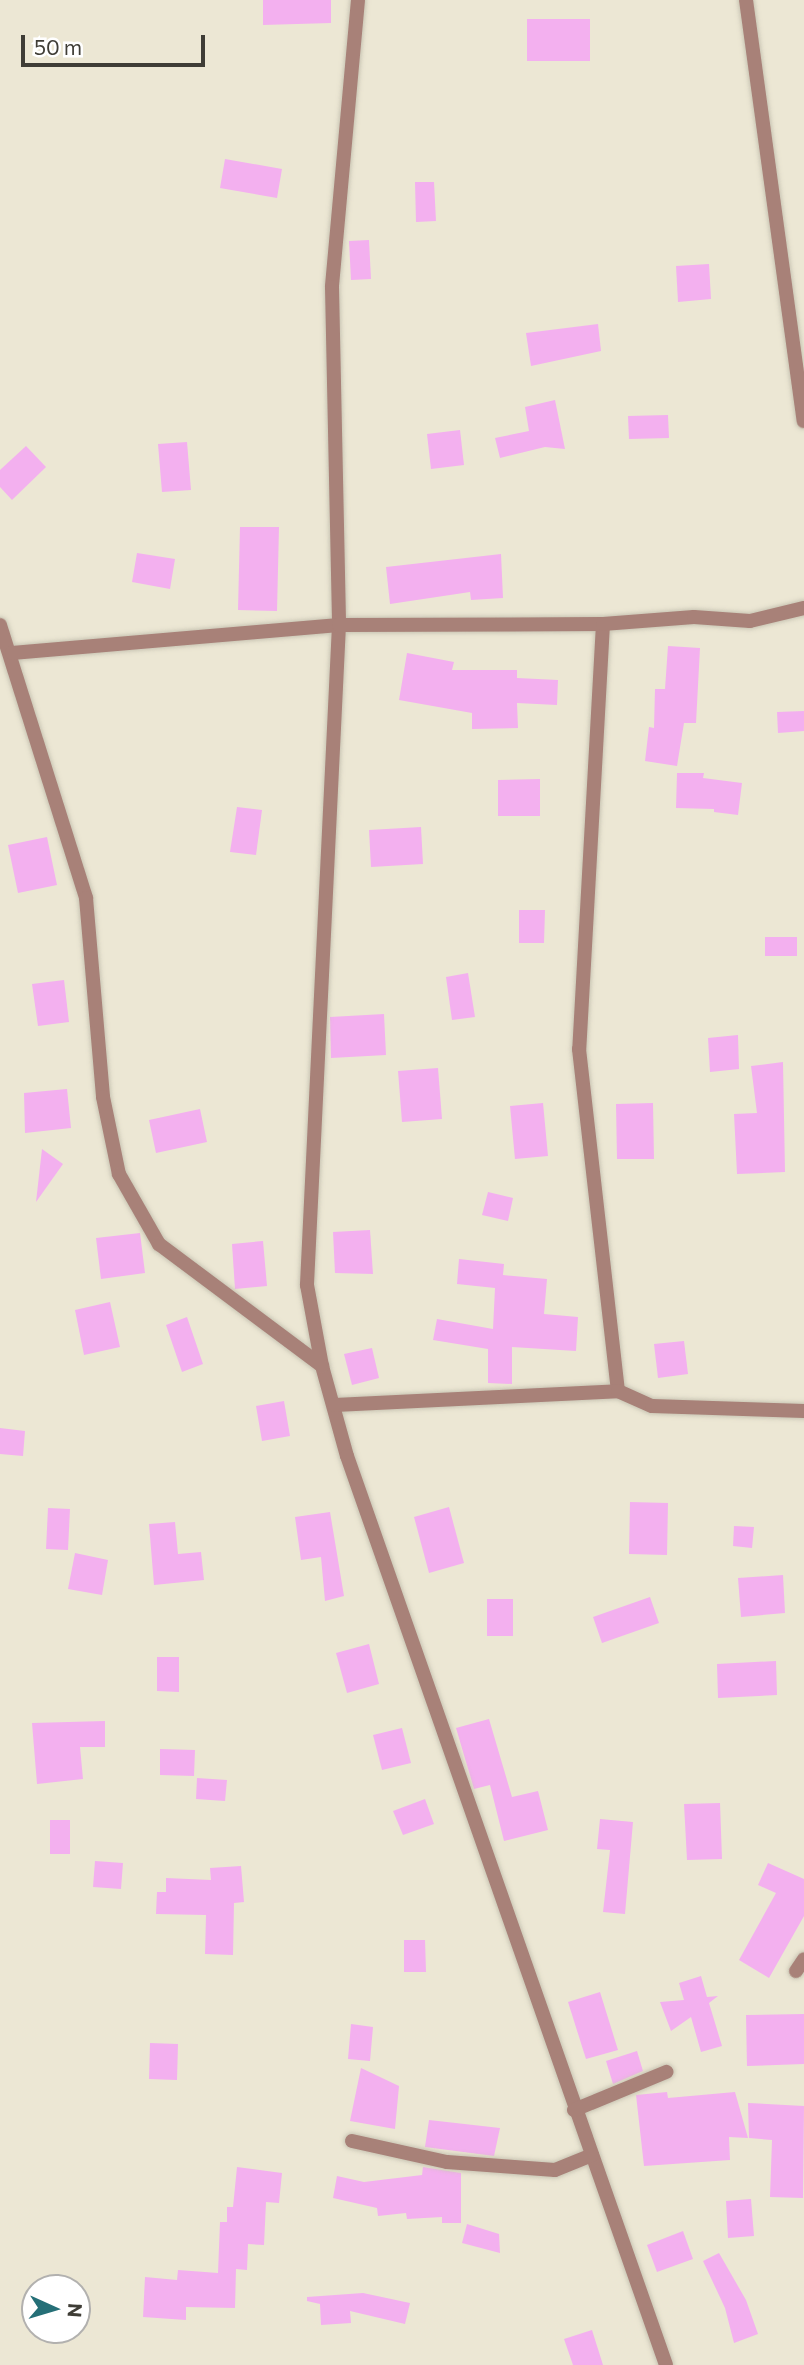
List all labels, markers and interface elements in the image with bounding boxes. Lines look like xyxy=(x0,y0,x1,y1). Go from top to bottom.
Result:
scale bar xyxy=(24,21,208,65)
text: 50 m xyxy=(34,34,82,59)
north arrow xyxy=(21,2274,91,2344)
text: N xyxy=(63,2302,87,2318)

